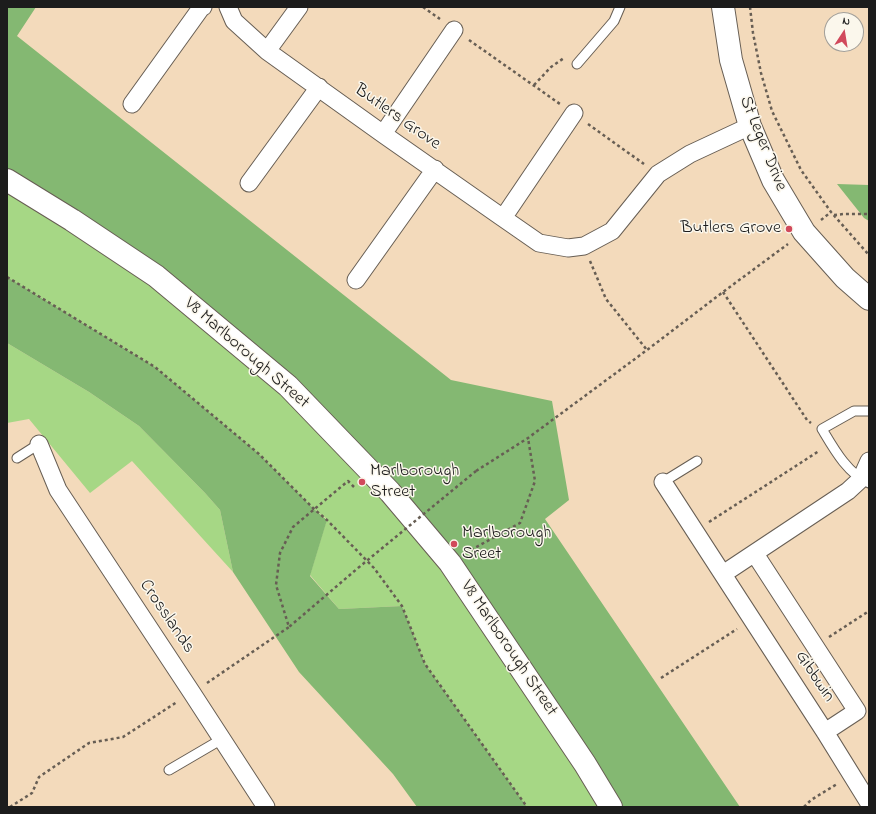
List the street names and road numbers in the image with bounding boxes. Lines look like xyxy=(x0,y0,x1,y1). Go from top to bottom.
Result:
street label: Butlers Grove xyxy=(350,80,444,156)
street label: St Leger Drive xyxy=(733,93,791,195)
street label: V8 Marlborough Street xyxy=(179,294,313,414)
street label: Crosslands xyxy=(134,576,198,658)
street label: V8 Marlborough Street xyxy=(455,577,561,721)
street label: Gibbwin xyxy=(789,647,839,707)

